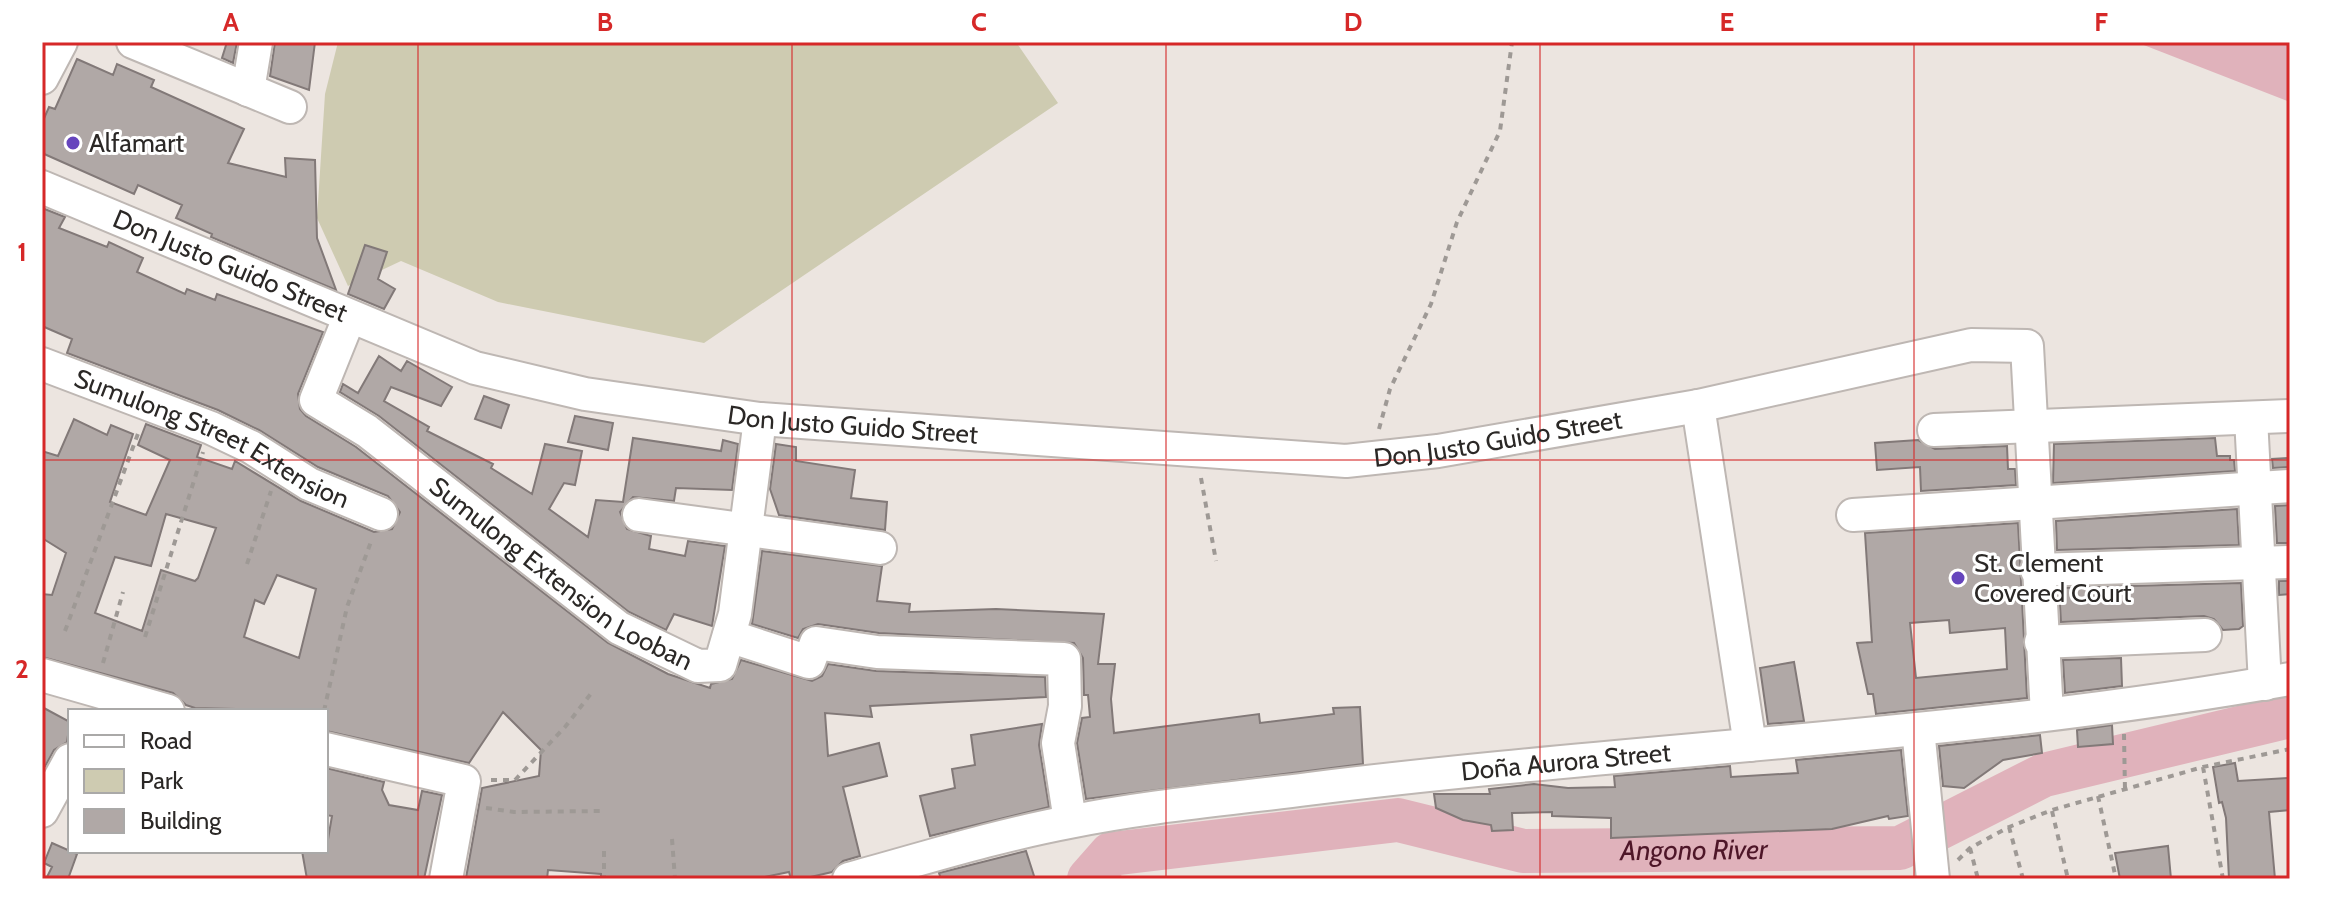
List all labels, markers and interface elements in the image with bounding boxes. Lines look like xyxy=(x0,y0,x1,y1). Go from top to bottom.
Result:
text: A xyxy=(223,6,240,38)
text: B xyxy=(597,6,613,38)
text: C xyxy=(971,6,987,38)
text: D xyxy=(1344,6,1362,38)
text: E xyxy=(1720,6,1734,38)
text: F xyxy=(2094,6,2108,38)
place label: Alfamart xyxy=(89,127,184,159)
marker: Alfamart xyxy=(64,134,82,152)
street label: Don Justo Guido Street xyxy=(108,203,352,329)
text: 1 xyxy=(17,236,27,268)
street label: Sumulong Street Extension xyxy=(70,362,354,515)
street label: Don Justo Guido Street xyxy=(725,399,979,451)
street label: Don Justo Guido Street xyxy=(1372,403,1625,474)
street label: Sumulong Extension Looban xyxy=(423,470,698,677)
place label: St. Clement Covered Court xyxy=(1974,547,2132,609)
marker: St. Clement Covered Court xyxy=(1949,569,1967,587)
text: 2 xyxy=(15,653,29,685)
legend xyxy=(68,709,328,853)
text: Road xyxy=(140,726,192,755)
street label: Doña Aurora Street xyxy=(1459,736,1672,788)
text: Park xyxy=(140,766,183,795)
text: Building xyxy=(140,806,222,835)
water label: Angono River xyxy=(1618,832,1769,867)

